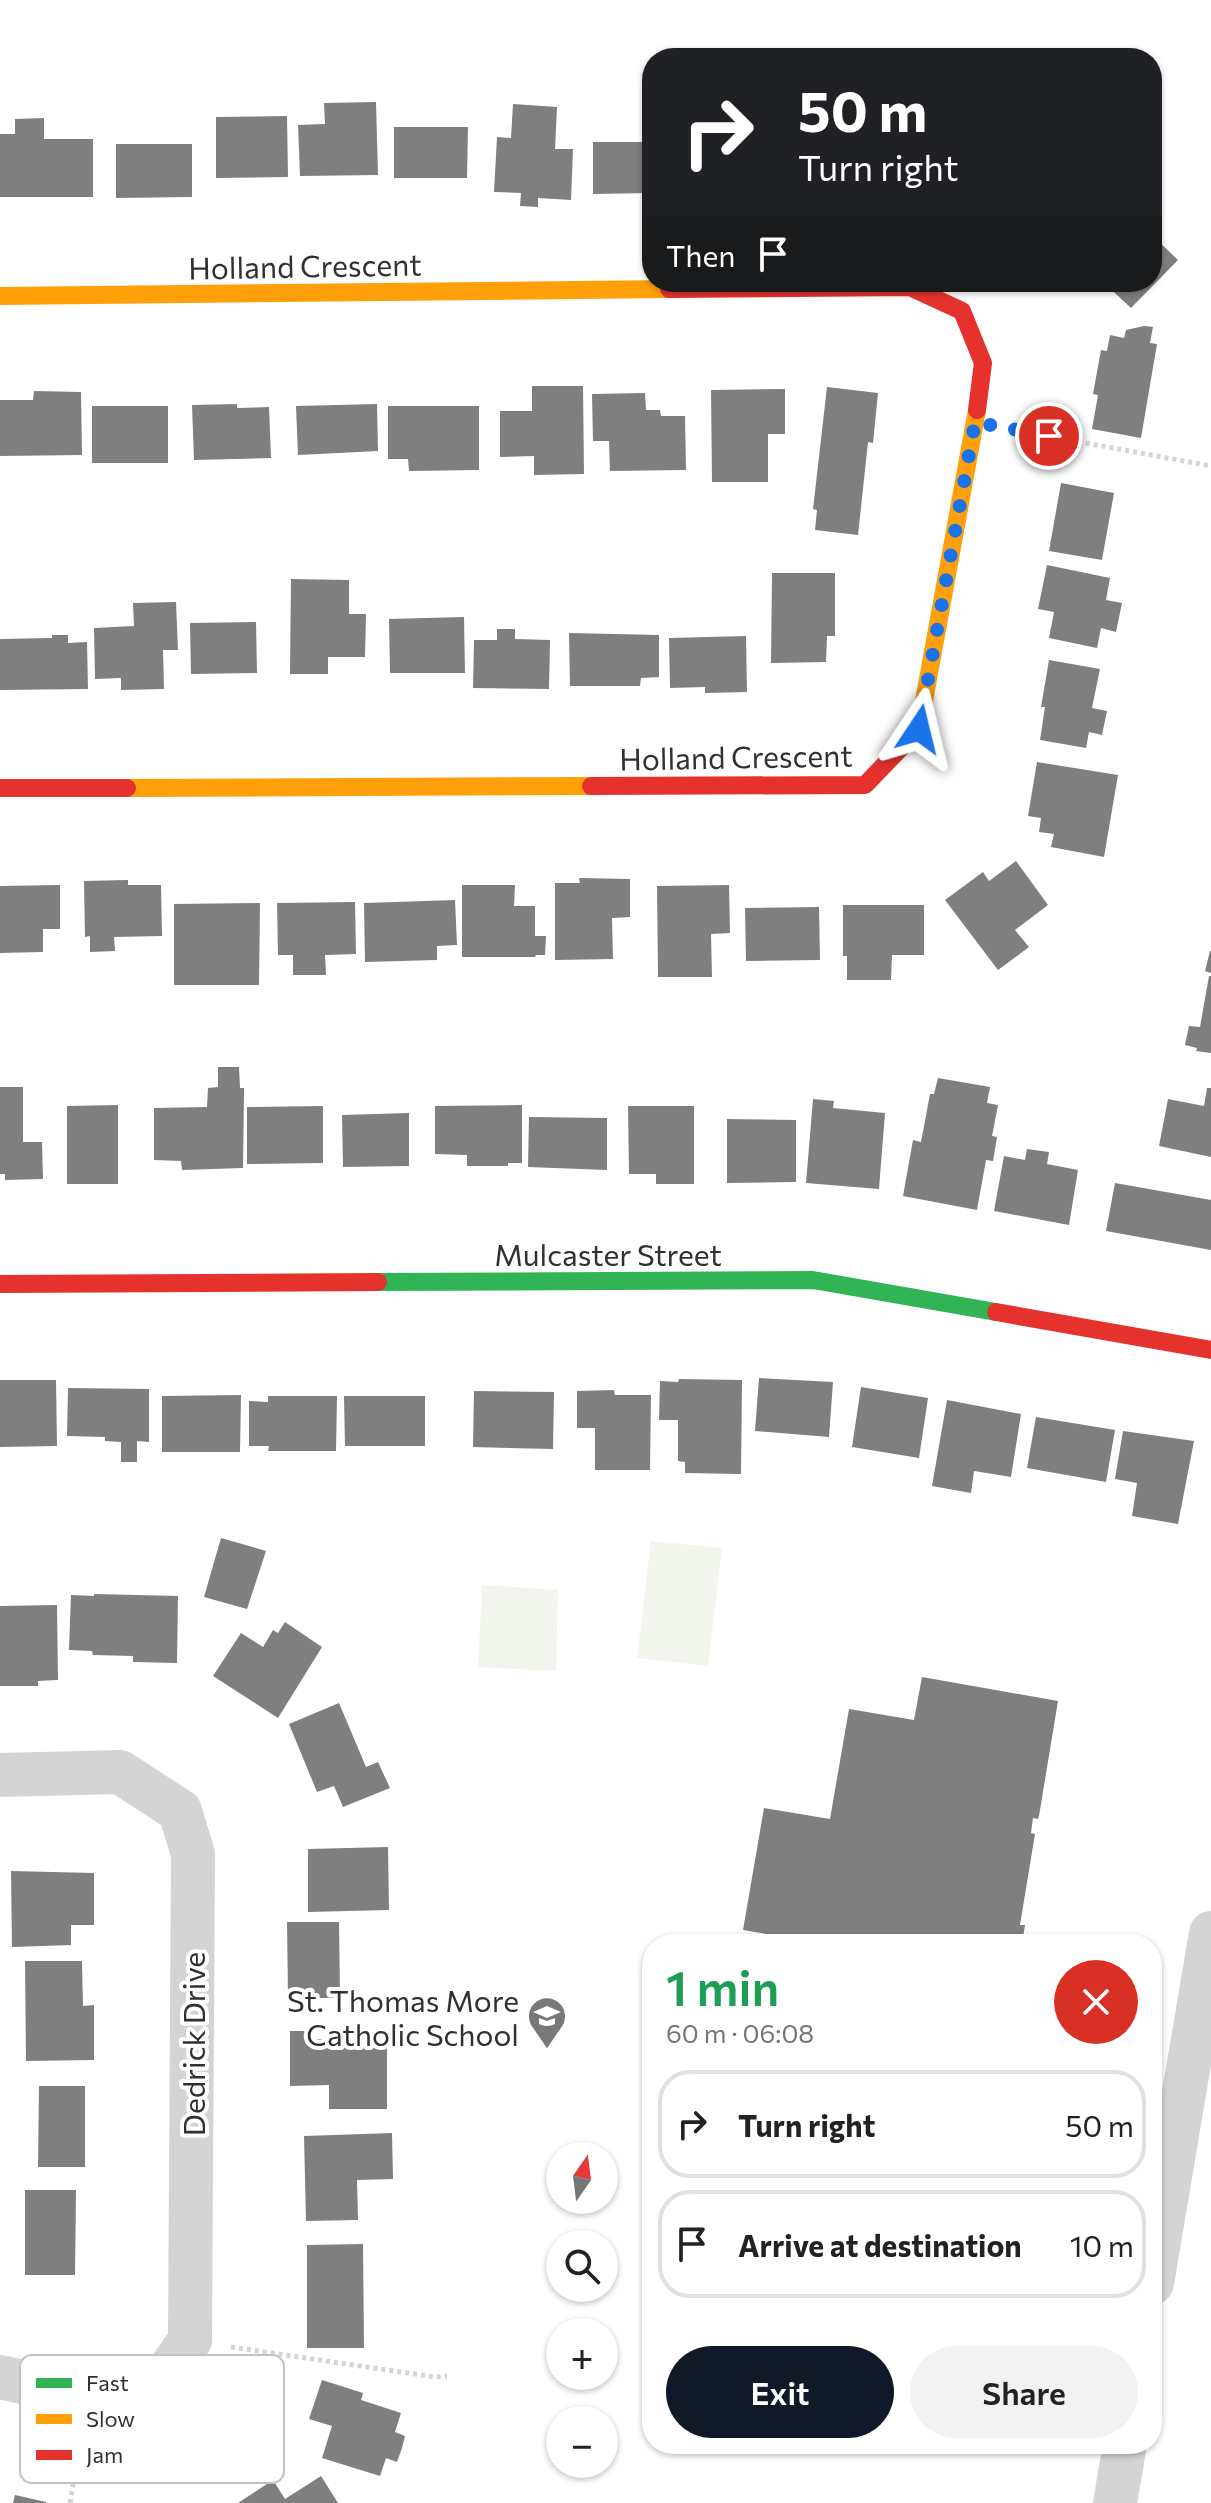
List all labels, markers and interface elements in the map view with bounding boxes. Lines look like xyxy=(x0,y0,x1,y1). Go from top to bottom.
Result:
text: 50 m xyxy=(798,75,927,144)
icon: right xyxy=(666,80,770,184)
text: Turn right xyxy=(798,144,959,188)
icon: arrive xyxy=(751,232,795,276)
text: Then xyxy=(666,236,735,273)
street label: Holland Crescent xyxy=(188,244,422,286)
pin xyxy=(1015,402,1083,470)
icon: arrive xyxy=(1027,414,1071,458)
position arrow xyxy=(877,687,961,771)
street label: Holland Crescent xyxy=(619,735,853,777)
street label: Mulcaster Street xyxy=(494,1235,722,1272)
street label: Dedrick Drive xyxy=(174,1952,211,2136)
text: 1 min xyxy=(666,1957,779,2016)
button: close xyxy=(1054,1960,1138,2044)
place label: St. Thomas More Catholic School xyxy=(287,1981,519,2052)
school or university icon: St. Thomas More Catholic School xyxy=(526,1995,568,2050)
text: 60 m · 06:08 xyxy=(666,2017,814,2048)
icon: right xyxy=(670,2102,714,2146)
text: Turn right xyxy=(738,2106,875,2143)
text: 50 m xyxy=(1065,2106,1134,2143)
north arrow xyxy=(546,2142,618,2214)
map controls xyxy=(546,2142,618,2478)
icon: arrive xyxy=(670,2222,714,2266)
text: Arrive at destination xyxy=(738,2226,1022,2263)
text: 10 m xyxy=(1070,2226,1134,2263)
button: search xyxy=(546,2230,618,2302)
button: + xyxy=(546,2318,618,2390)
button: Exit xyxy=(666,2346,894,2438)
button: Share xyxy=(910,2346,1138,2438)
legend xyxy=(20,2355,284,2483)
text: Fast xyxy=(86,2369,129,2396)
text: Slow xyxy=(86,2405,135,2432)
button: − xyxy=(546,2406,618,2478)
text: Jam xyxy=(86,2441,123,2468)

